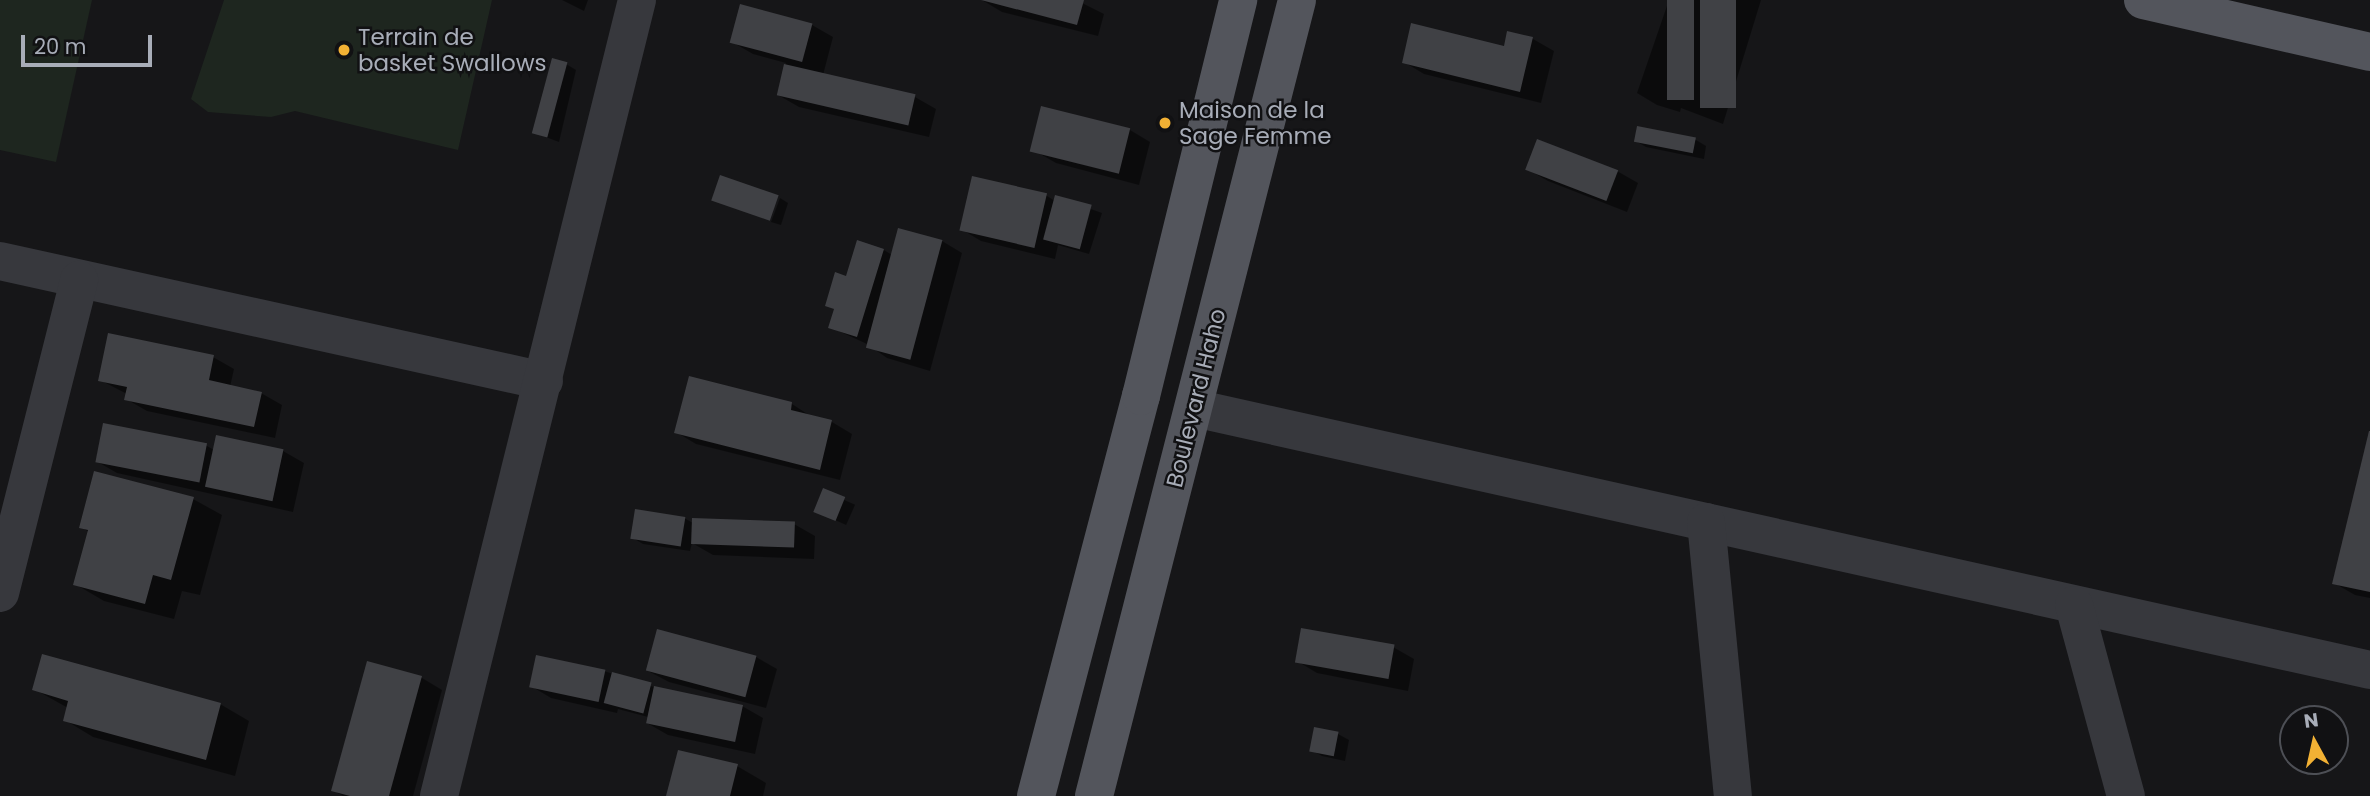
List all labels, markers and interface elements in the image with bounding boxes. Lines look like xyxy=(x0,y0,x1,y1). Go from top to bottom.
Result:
scale bar xyxy=(24,21,156,65)
place label: Terrain de basket Swallows xyxy=(358,23,547,77)
text: 20 m xyxy=(34,32,87,61)
marker: Terrain de basket Swallows xyxy=(336,42,352,58)
place label: Maison de la Sage Femme xyxy=(1179,96,1331,150)
marker: Maison de la Sage Femme xyxy=(1157,115,1173,131)
street label: Boulevard Haho xyxy=(1160,306,1232,490)
north arrow xyxy=(2279,705,2349,775)
text: N xyxy=(2302,706,2320,735)

